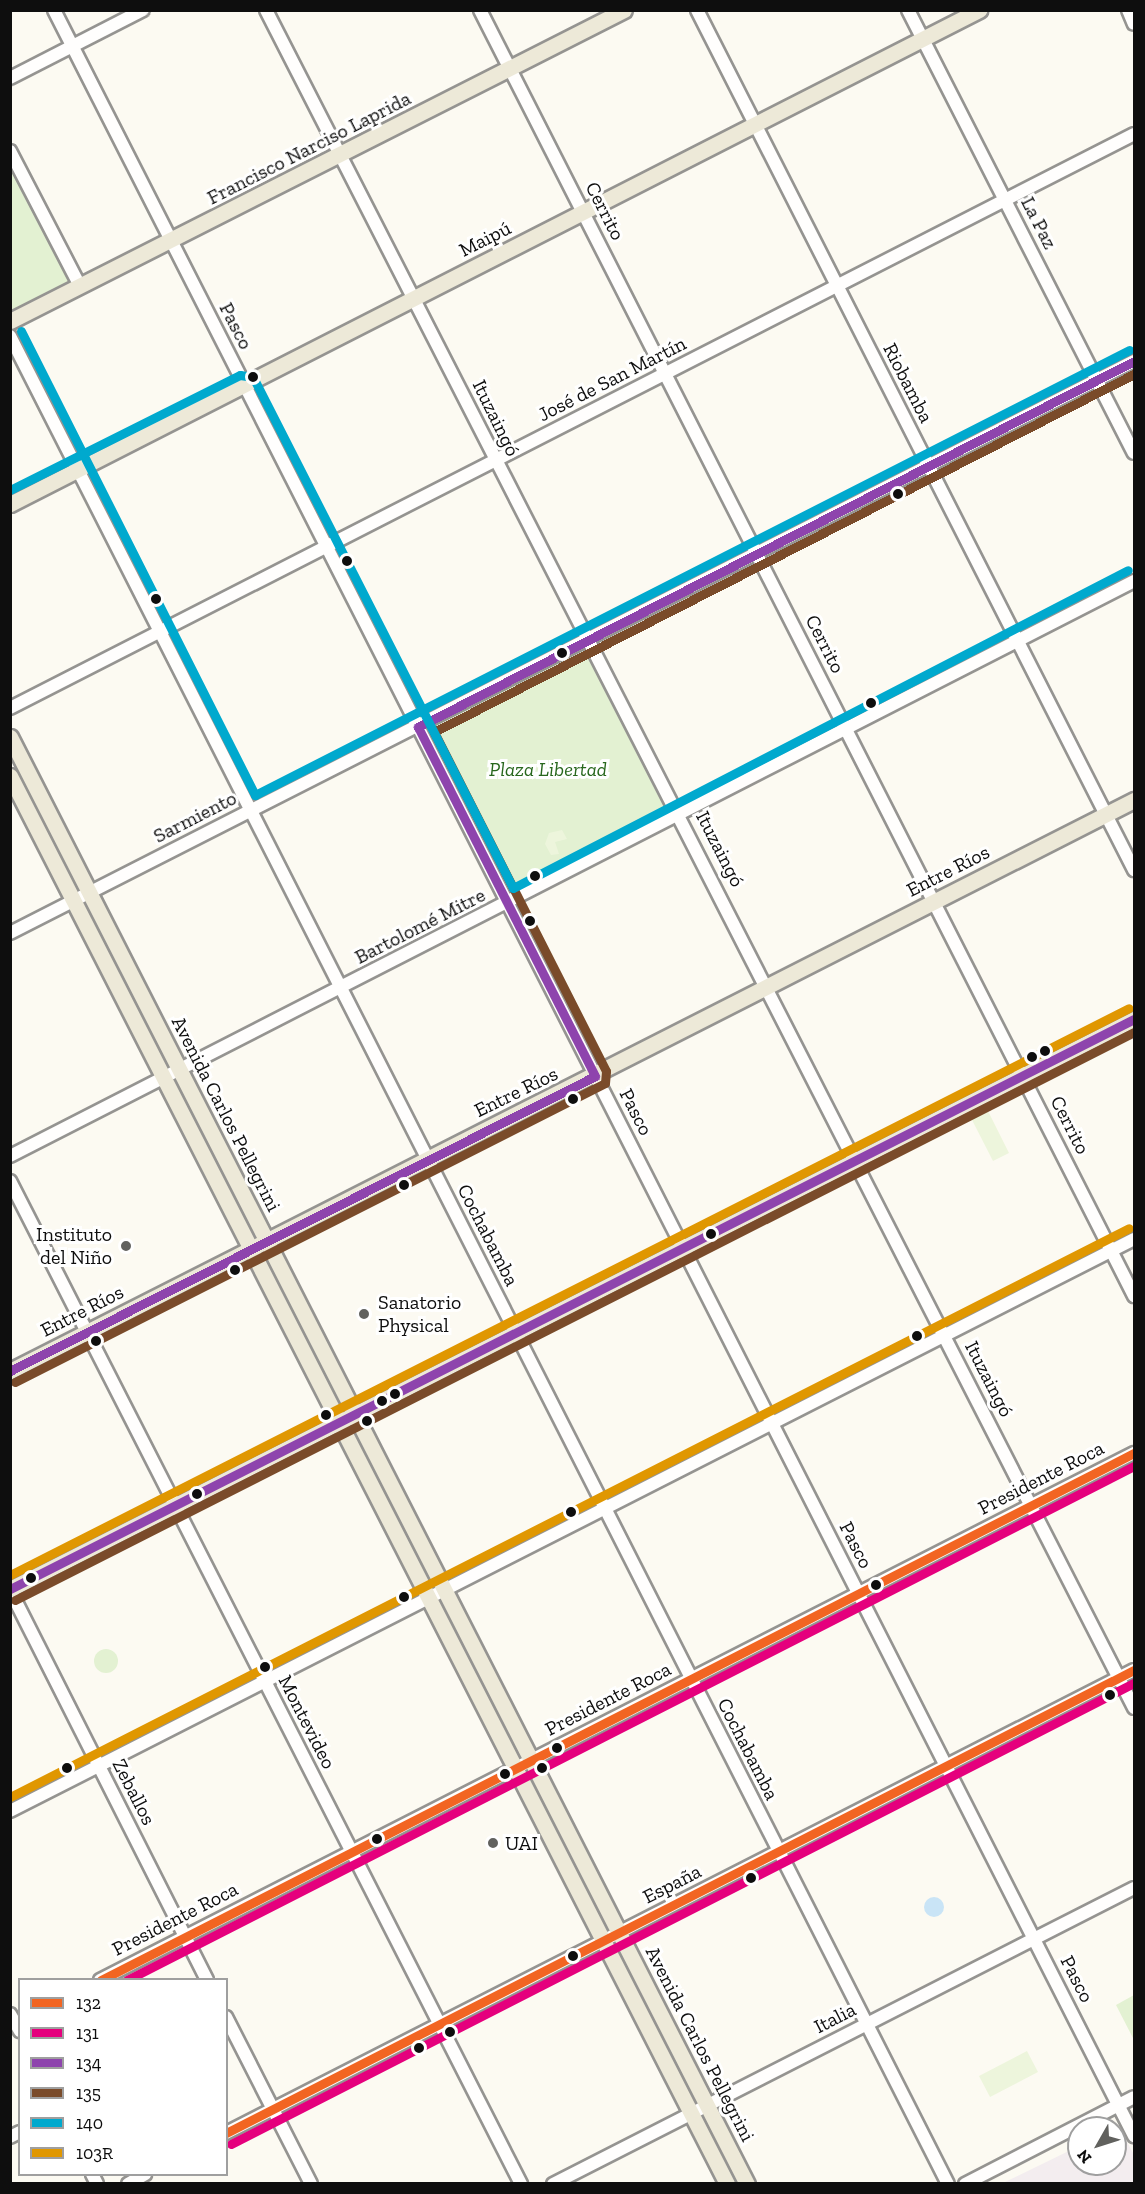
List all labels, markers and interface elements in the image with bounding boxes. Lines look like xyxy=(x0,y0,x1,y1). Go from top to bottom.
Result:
street label: Francisco Narciso Laprida xyxy=(203,86,415,210)
street label: Cerrito xyxy=(580,178,630,244)
street label: La Paz xyxy=(1016,193,1062,253)
street label: Maipú xyxy=(455,216,515,262)
street label: Pasco xyxy=(214,299,258,353)
street label: José de San Martín xyxy=(534,331,690,427)
street label: Riobamba xyxy=(878,339,938,427)
unlabelled marker xyxy=(247,371,259,383)
street label: Ituzaingó xyxy=(467,376,525,460)
unlabelled marker xyxy=(892,488,904,500)
unlabelled marker xyxy=(341,555,353,567)
unlabelled marker xyxy=(150,593,162,605)
street label: Cerrito xyxy=(800,611,850,677)
unlabelled marker xyxy=(556,647,568,659)
unlabelled marker xyxy=(865,697,877,709)
park label: Plaza Libertad xyxy=(489,757,607,781)
street label: Sarmiento xyxy=(149,786,241,848)
street label: Ituzaingó xyxy=(691,807,749,891)
street label: Entre Ríos xyxy=(902,840,994,902)
unlabelled marker xyxy=(529,870,541,882)
street label: Bartolomé Mitre xyxy=(351,883,489,969)
unlabelled marker xyxy=(524,915,536,927)
street label: Avenida Carlos Pellegrini xyxy=(166,1012,286,1216)
unlabelled marker xyxy=(1039,1045,1051,1057)
unlabelled marker xyxy=(1026,1051,1038,1063)
street label: Entre Ríos xyxy=(470,1062,562,1122)
street label: Pasco xyxy=(614,1085,658,1139)
street label: Cerrito xyxy=(1045,1092,1095,1158)
unlabelled marker xyxy=(567,1093,579,1105)
unlabelled marker xyxy=(398,1179,410,1191)
street label: Cochabamba xyxy=(452,1180,524,1290)
place label: Instituto del Niño xyxy=(36,1222,112,1269)
unlabelled marker xyxy=(705,1228,717,1240)
marker: Instituto del Niño xyxy=(117,1237,135,1255)
unlabelled marker xyxy=(229,1264,241,1276)
street label: Entre Ríos xyxy=(36,1280,128,1342)
place label: Sanatorio Physical xyxy=(378,1290,461,1337)
marker: Sanatorio Physical xyxy=(355,1305,373,1323)
unlabelled marker xyxy=(911,1330,923,1342)
unlabelled marker xyxy=(90,1335,102,1347)
street label: Ituzaingó xyxy=(960,1337,1018,1421)
unlabelled marker xyxy=(389,1388,401,1400)
unlabelled marker xyxy=(376,1395,388,1407)
unlabelled marker xyxy=(320,1409,332,1421)
unlabelled marker xyxy=(361,1415,373,1427)
street label: Presidente Roca xyxy=(974,1436,1108,1520)
unlabelled marker xyxy=(191,1488,203,1500)
unlabelled marker xyxy=(565,1506,577,1518)
street label: Pasco xyxy=(834,1518,878,1572)
unlabelled marker xyxy=(25,1572,37,1584)
unlabelled marker xyxy=(870,1579,882,1591)
unlabelled marker xyxy=(398,1591,410,1603)
street label: Presidente Roca xyxy=(541,1657,675,1741)
unlabelled marker xyxy=(259,1661,271,1673)
street label: Montevideo xyxy=(273,1671,341,1773)
unlabelled marker xyxy=(1104,1689,1116,1701)
street label: Cochabamba xyxy=(712,1694,784,1804)
unlabelled marker xyxy=(551,1742,563,1754)
street label: Zeballos xyxy=(107,1755,161,1829)
unlabelled marker xyxy=(61,1762,73,1774)
unlabelled marker xyxy=(536,1762,548,1774)
unlabelled marker xyxy=(499,1768,511,1780)
place label: UAI xyxy=(505,1831,538,1855)
unlabelled marker xyxy=(371,1833,383,1845)
marker: UAI xyxy=(486,1836,500,1850)
street label: España xyxy=(639,1859,705,1909)
unlabelled marker xyxy=(745,1872,757,1884)
street label: Presidente Roca xyxy=(108,1877,242,1961)
street label: Avenida Carlos Pellegrini xyxy=(640,1942,760,2146)
unlabelled marker xyxy=(567,1950,579,1962)
street label: Pasco xyxy=(1055,1952,1099,2006)
legend xyxy=(18,1978,228,2176)
text: 132 xyxy=(76,1992,101,2014)
street label: Italia xyxy=(810,1997,860,2039)
text: 131 xyxy=(76,2022,99,2044)
unlabelled marker xyxy=(444,2026,456,2038)
unlabelled marker xyxy=(413,2042,425,2054)
text: 134 xyxy=(76,2052,101,2074)
text: 135 xyxy=(76,2082,101,2104)
text: 140 xyxy=(76,2112,103,2134)
north arrow xyxy=(1067,2116,1127,2176)
text: 103R xyxy=(76,2142,113,2164)
text: N xyxy=(1073,2146,1095,2167)

